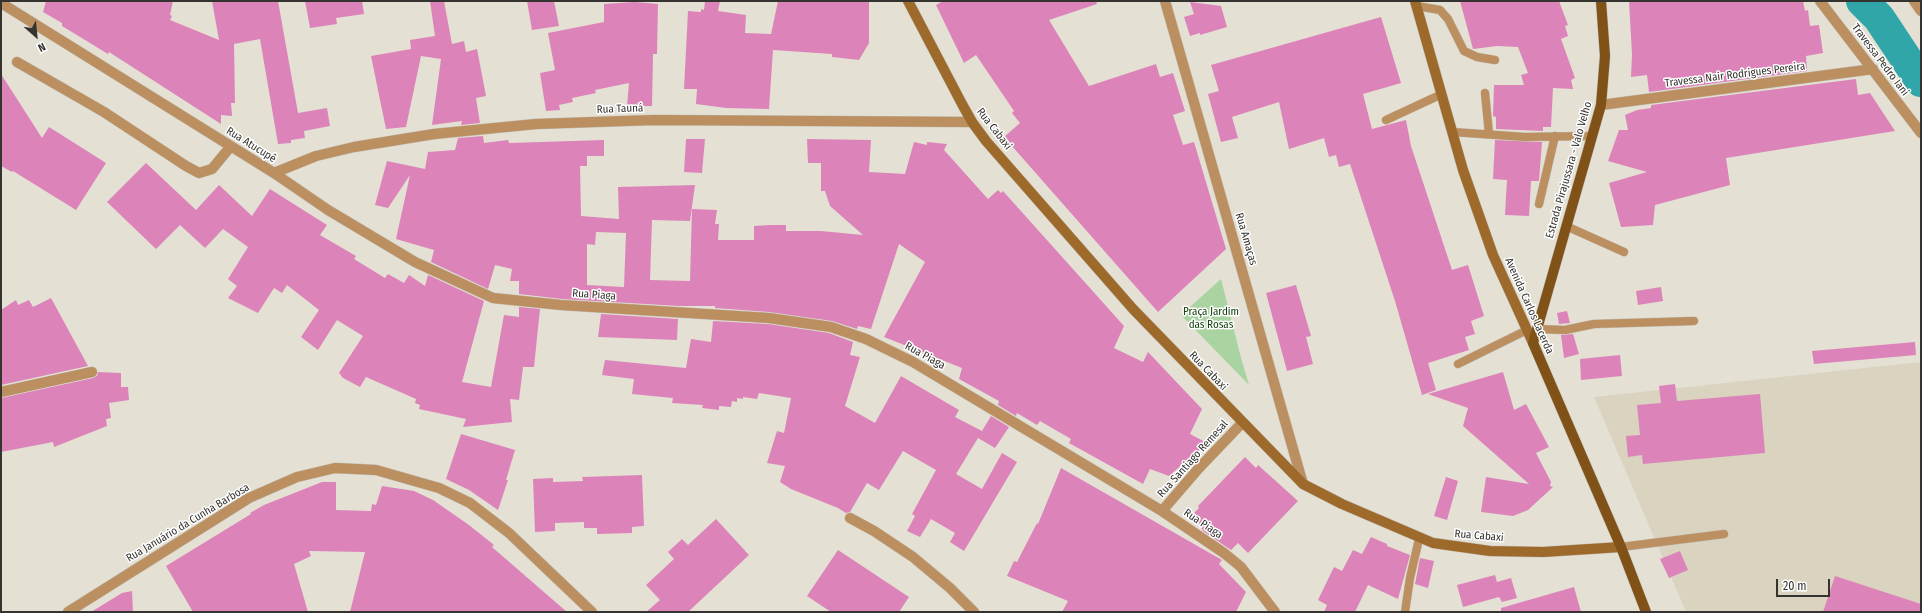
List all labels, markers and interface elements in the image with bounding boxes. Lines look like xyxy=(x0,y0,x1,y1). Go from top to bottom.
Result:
north arrow xyxy=(16,16,56,56)
street label: Travessa Pedro Iani xyxy=(1849,22,1911,98)
text: N xyxy=(36,40,48,54)
street label: Travessa Nair Rodrigues Pereira xyxy=(1664,60,1806,90)
street label: Estrada Pirajussara - Valo Velho xyxy=(1543,100,1595,240)
street label: Rua Tauná xyxy=(596,102,644,116)
street label: Rua Cabaxi xyxy=(974,106,1014,152)
street label: Rua Atucupê xyxy=(224,124,278,166)
street label: Rua Amaças xyxy=(1232,211,1260,267)
street label: Avenida Carlos Lacerda xyxy=(1502,256,1556,356)
street label: Rua Piaga xyxy=(572,287,616,303)
park label: Praça Jardim das Rosas xyxy=(1183,305,1239,331)
street label: Rua Piaga xyxy=(903,340,947,372)
street label: Rua Cabaxi xyxy=(1186,349,1230,393)
street label: Rua Santiago Remesal xyxy=(1155,418,1231,500)
street label: Rua Januário da Cunha Barbosa xyxy=(124,481,252,565)
street label: Rua Piaga xyxy=(1181,506,1225,542)
street label: Rua Cabaxi xyxy=(1454,527,1504,545)
scale bar xyxy=(1778,571,1832,597)
text: 20 m xyxy=(1783,579,1807,593)

